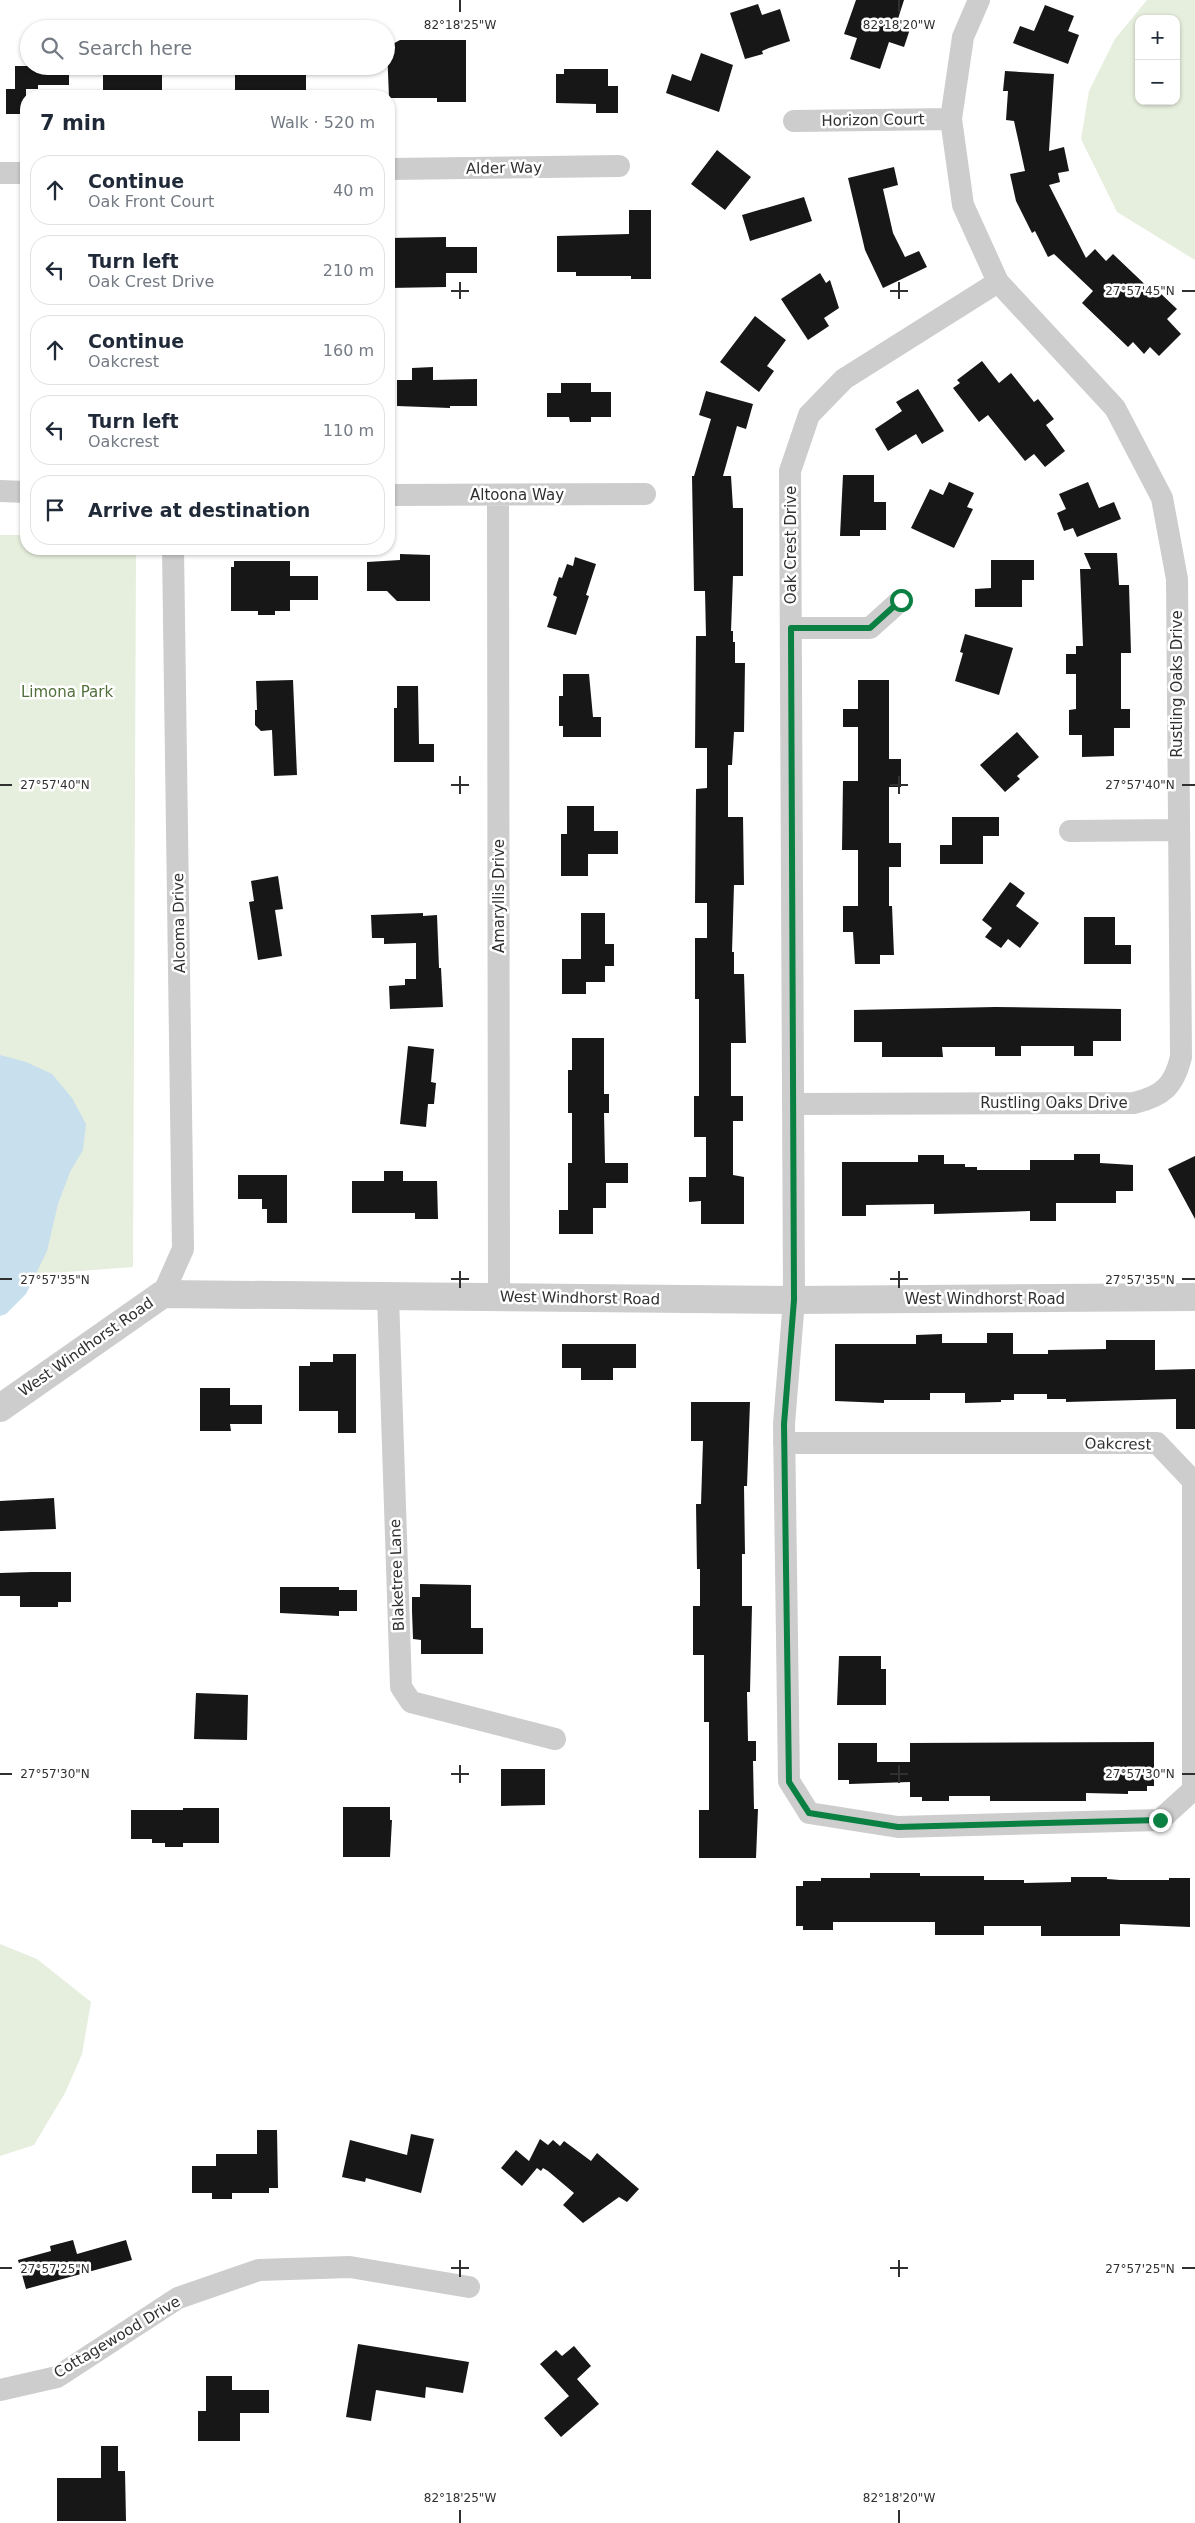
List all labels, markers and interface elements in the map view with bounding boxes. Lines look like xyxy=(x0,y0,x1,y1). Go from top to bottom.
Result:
map controls xyxy=(1135,15,1180,105)
button: + xyxy=(1135,15,1180,60)
text: 82°18'25"W xyxy=(424,18,496,32)
text: 82°18'20"W xyxy=(863,18,935,32)
search box xyxy=(20,20,395,75)
icon: search xyxy=(38,34,66,62)
text: Search here xyxy=(78,37,192,59)
button: − xyxy=(1135,60,1180,105)
street label: Horizon Court xyxy=(821,110,925,130)
text: 7 min xyxy=(40,111,106,135)
text: Walk · 520 m xyxy=(270,113,375,132)
street label: Alder Way xyxy=(466,158,542,178)
text: Continue xyxy=(88,170,184,192)
icon: ahead xyxy=(41,176,69,204)
text: 40 m xyxy=(333,181,374,200)
text: Oak Front Court xyxy=(88,192,214,211)
text: Turn left xyxy=(88,250,179,272)
icon: left xyxy=(41,256,69,284)
text: 210 m xyxy=(323,261,374,280)
text: Oak Crest Drive xyxy=(88,272,214,291)
text: 27°57'45"N xyxy=(1105,284,1175,298)
text: Continue xyxy=(88,330,184,352)
icon: ahead xyxy=(41,336,69,364)
text: 160 m xyxy=(323,341,374,360)
text: Oakcrest xyxy=(88,352,159,371)
text: Turn left xyxy=(88,410,179,432)
icon: left xyxy=(41,416,69,444)
text: 110 m xyxy=(323,421,374,440)
text: Oakcrest xyxy=(88,432,159,451)
street label: Altoona Way xyxy=(470,486,564,504)
street label: Oak Crest Drive xyxy=(782,486,800,604)
icon: arrive xyxy=(41,496,69,524)
text: Arrive at destination xyxy=(88,499,310,521)
route start xyxy=(890,589,913,612)
street label: Rustling Oaks Drive xyxy=(1168,610,1186,758)
park label: Limona Park xyxy=(21,683,113,701)
text: 27°57'40"N xyxy=(20,778,90,792)
text: 27°57'40"N xyxy=(1105,778,1175,792)
street label: Amaryllis Drive xyxy=(490,839,508,953)
street label: Alcoma Drive xyxy=(169,873,189,973)
street label: Rustling Oaks Drive xyxy=(980,1094,1128,1112)
text: 27°57'35"N xyxy=(20,1273,90,1287)
text: 27°57'35"N xyxy=(1105,1273,1175,1287)
street label: West Windhorst Road xyxy=(500,1288,660,1308)
street label: West Windhorst Road xyxy=(905,1290,1065,1308)
street label: West Windhorst Road xyxy=(15,1294,157,1400)
street label: Oakcrest xyxy=(1084,1434,1152,1454)
street label: Blaketree Lane xyxy=(386,1519,408,1631)
text: 27°57'30"N xyxy=(20,1767,90,1781)
text: 27°57'30"N xyxy=(1105,1767,1175,1781)
route end xyxy=(1149,1809,1172,1832)
text: 27°57'25"N xyxy=(20,2262,90,2276)
text: 27°57'25"N xyxy=(1105,2262,1175,2276)
street label: Cottagewood Drive xyxy=(51,2292,183,2382)
text: 82°18'25"W xyxy=(424,2491,496,2505)
text: 82°18'20"W xyxy=(863,2491,935,2505)

